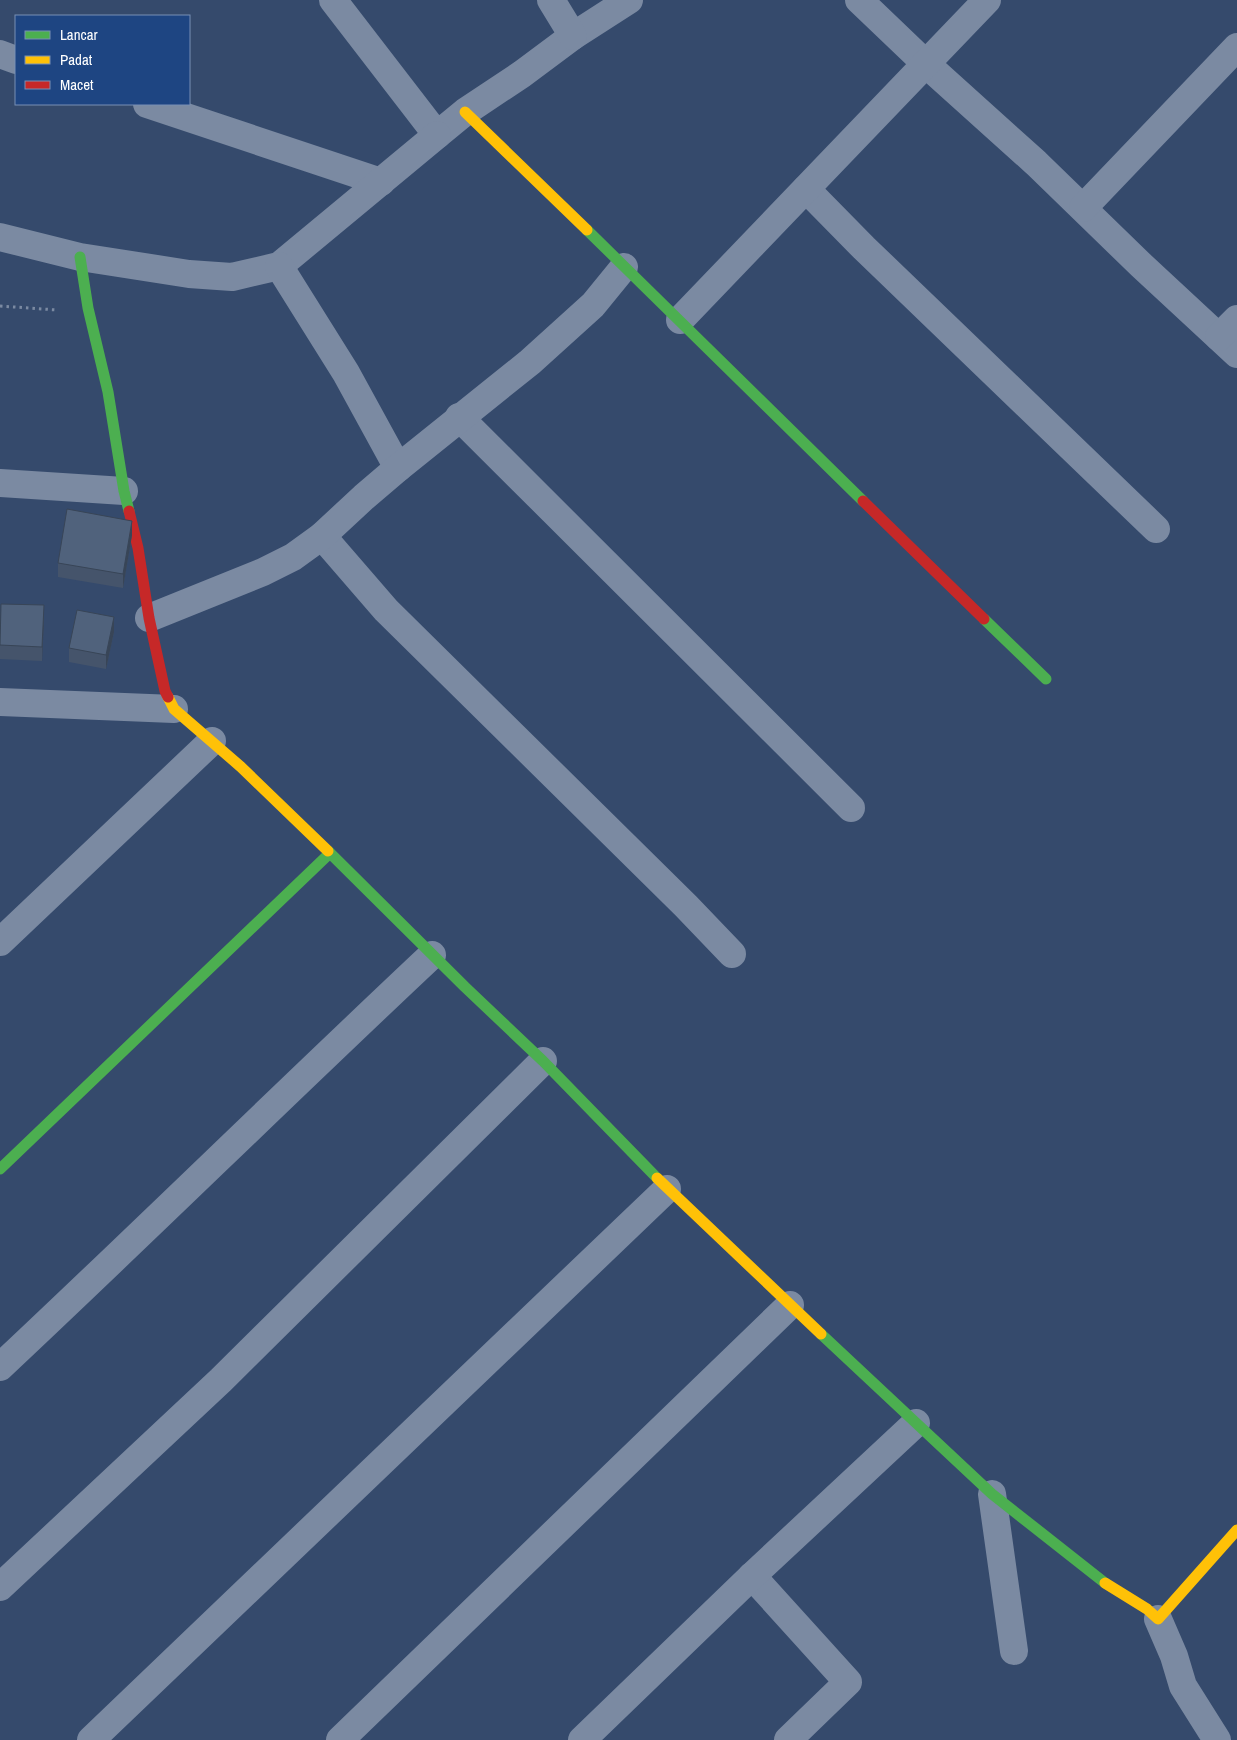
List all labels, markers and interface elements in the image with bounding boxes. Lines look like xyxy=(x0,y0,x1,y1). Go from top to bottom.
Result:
legend xyxy=(15,15,190,105)
text: Lancar xyxy=(60,24,98,45)
text: Padat xyxy=(60,49,93,70)
text: Macet xyxy=(60,74,94,95)

